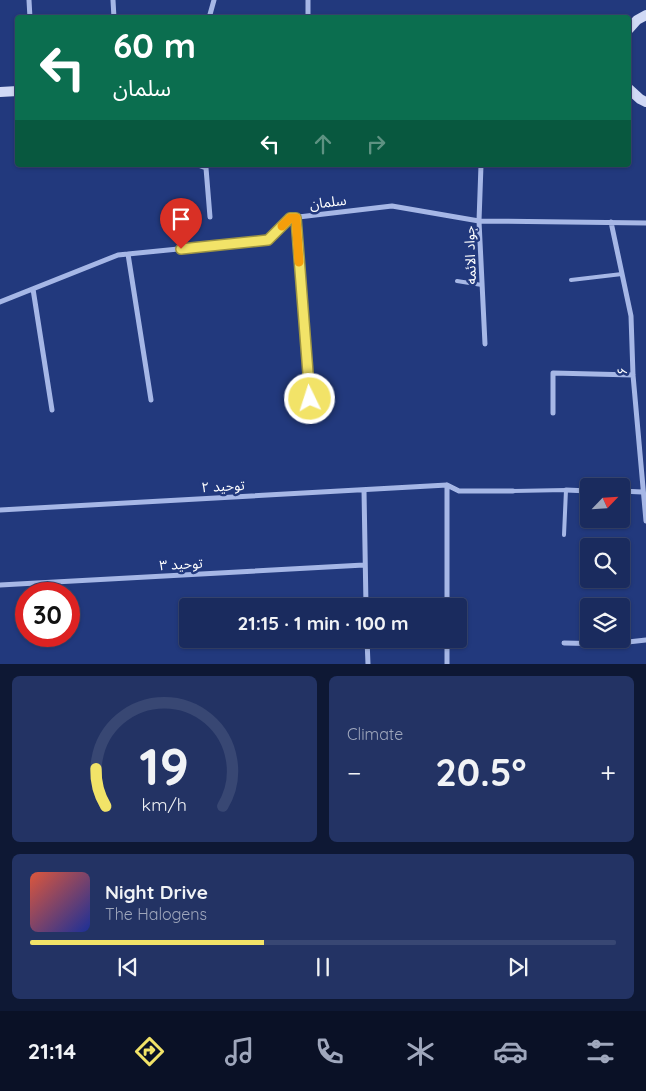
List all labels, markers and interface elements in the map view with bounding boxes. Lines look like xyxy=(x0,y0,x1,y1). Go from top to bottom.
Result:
text: 60 m xyxy=(113,23,196,67)
icon: left xyxy=(30,35,95,100)
text: سلمان xyxy=(113,74,171,102)
icon: left xyxy=(256,130,284,158)
icon: ahead xyxy=(309,130,337,158)
icon: right xyxy=(362,130,390,158)
street label: سلمان xyxy=(309,191,347,213)
pin xyxy=(160,198,202,249)
icon: arrive xyxy=(167,205,195,233)
street label: جواد الائمه xyxy=(460,225,480,285)
street label: ۶ xyxy=(613,367,631,375)
position arrow xyxy=(283,372,335,424)
street label: توحید ۲ xyxy=(201,476,245,496)
north arrow xyxy=(580,478,630,528)
map controls xyxy=(580,478,630,648)
button: search xyxy=(580,538,630,588)
street label: توحید ۳ xyxy=(159,554,203,574)
speed limit sign: 30 xyxy=(15,582,80,647)
button: layers xyxy=(580,598,630,648)
text: 21:15 · 1 min · 100 m xyxy=(237,611,409,635)
text: Climate xyxy=(347,724,403,744)
text: 19 xyxy=(140,733,189,798)
text: 20.5° xyxy=(435,748,527,796)
text: − xyxy=(347,755,362,790)
text: + xyxy=(600,755,616,790)
text: km/h xyxy=(142,793,187,815)
text: Night Drive xyxy=(105,880,208,904)
text: The Halogens xyxy=(105,904,207,924)
icon: previous xyxy=(114,953,142,981)
icon: pause xyxy=(309,953,337,981)
icon: next xyxy=(504,953,532,981)
icon: directions xyxy=(132,1034,167,1069)
icon: music xyxy=(222,1034,257,1069)
icon: phone xyxy=(312,1034,347,1069)
icon: climate xyxy=(403,1034,438,1069)
icon: car xyxy=(493,1034,528,1069)
icon: filters xyxy=(583,1034,618,1069)
text: 21:14 xyxy=(28,1037,76,1065)

